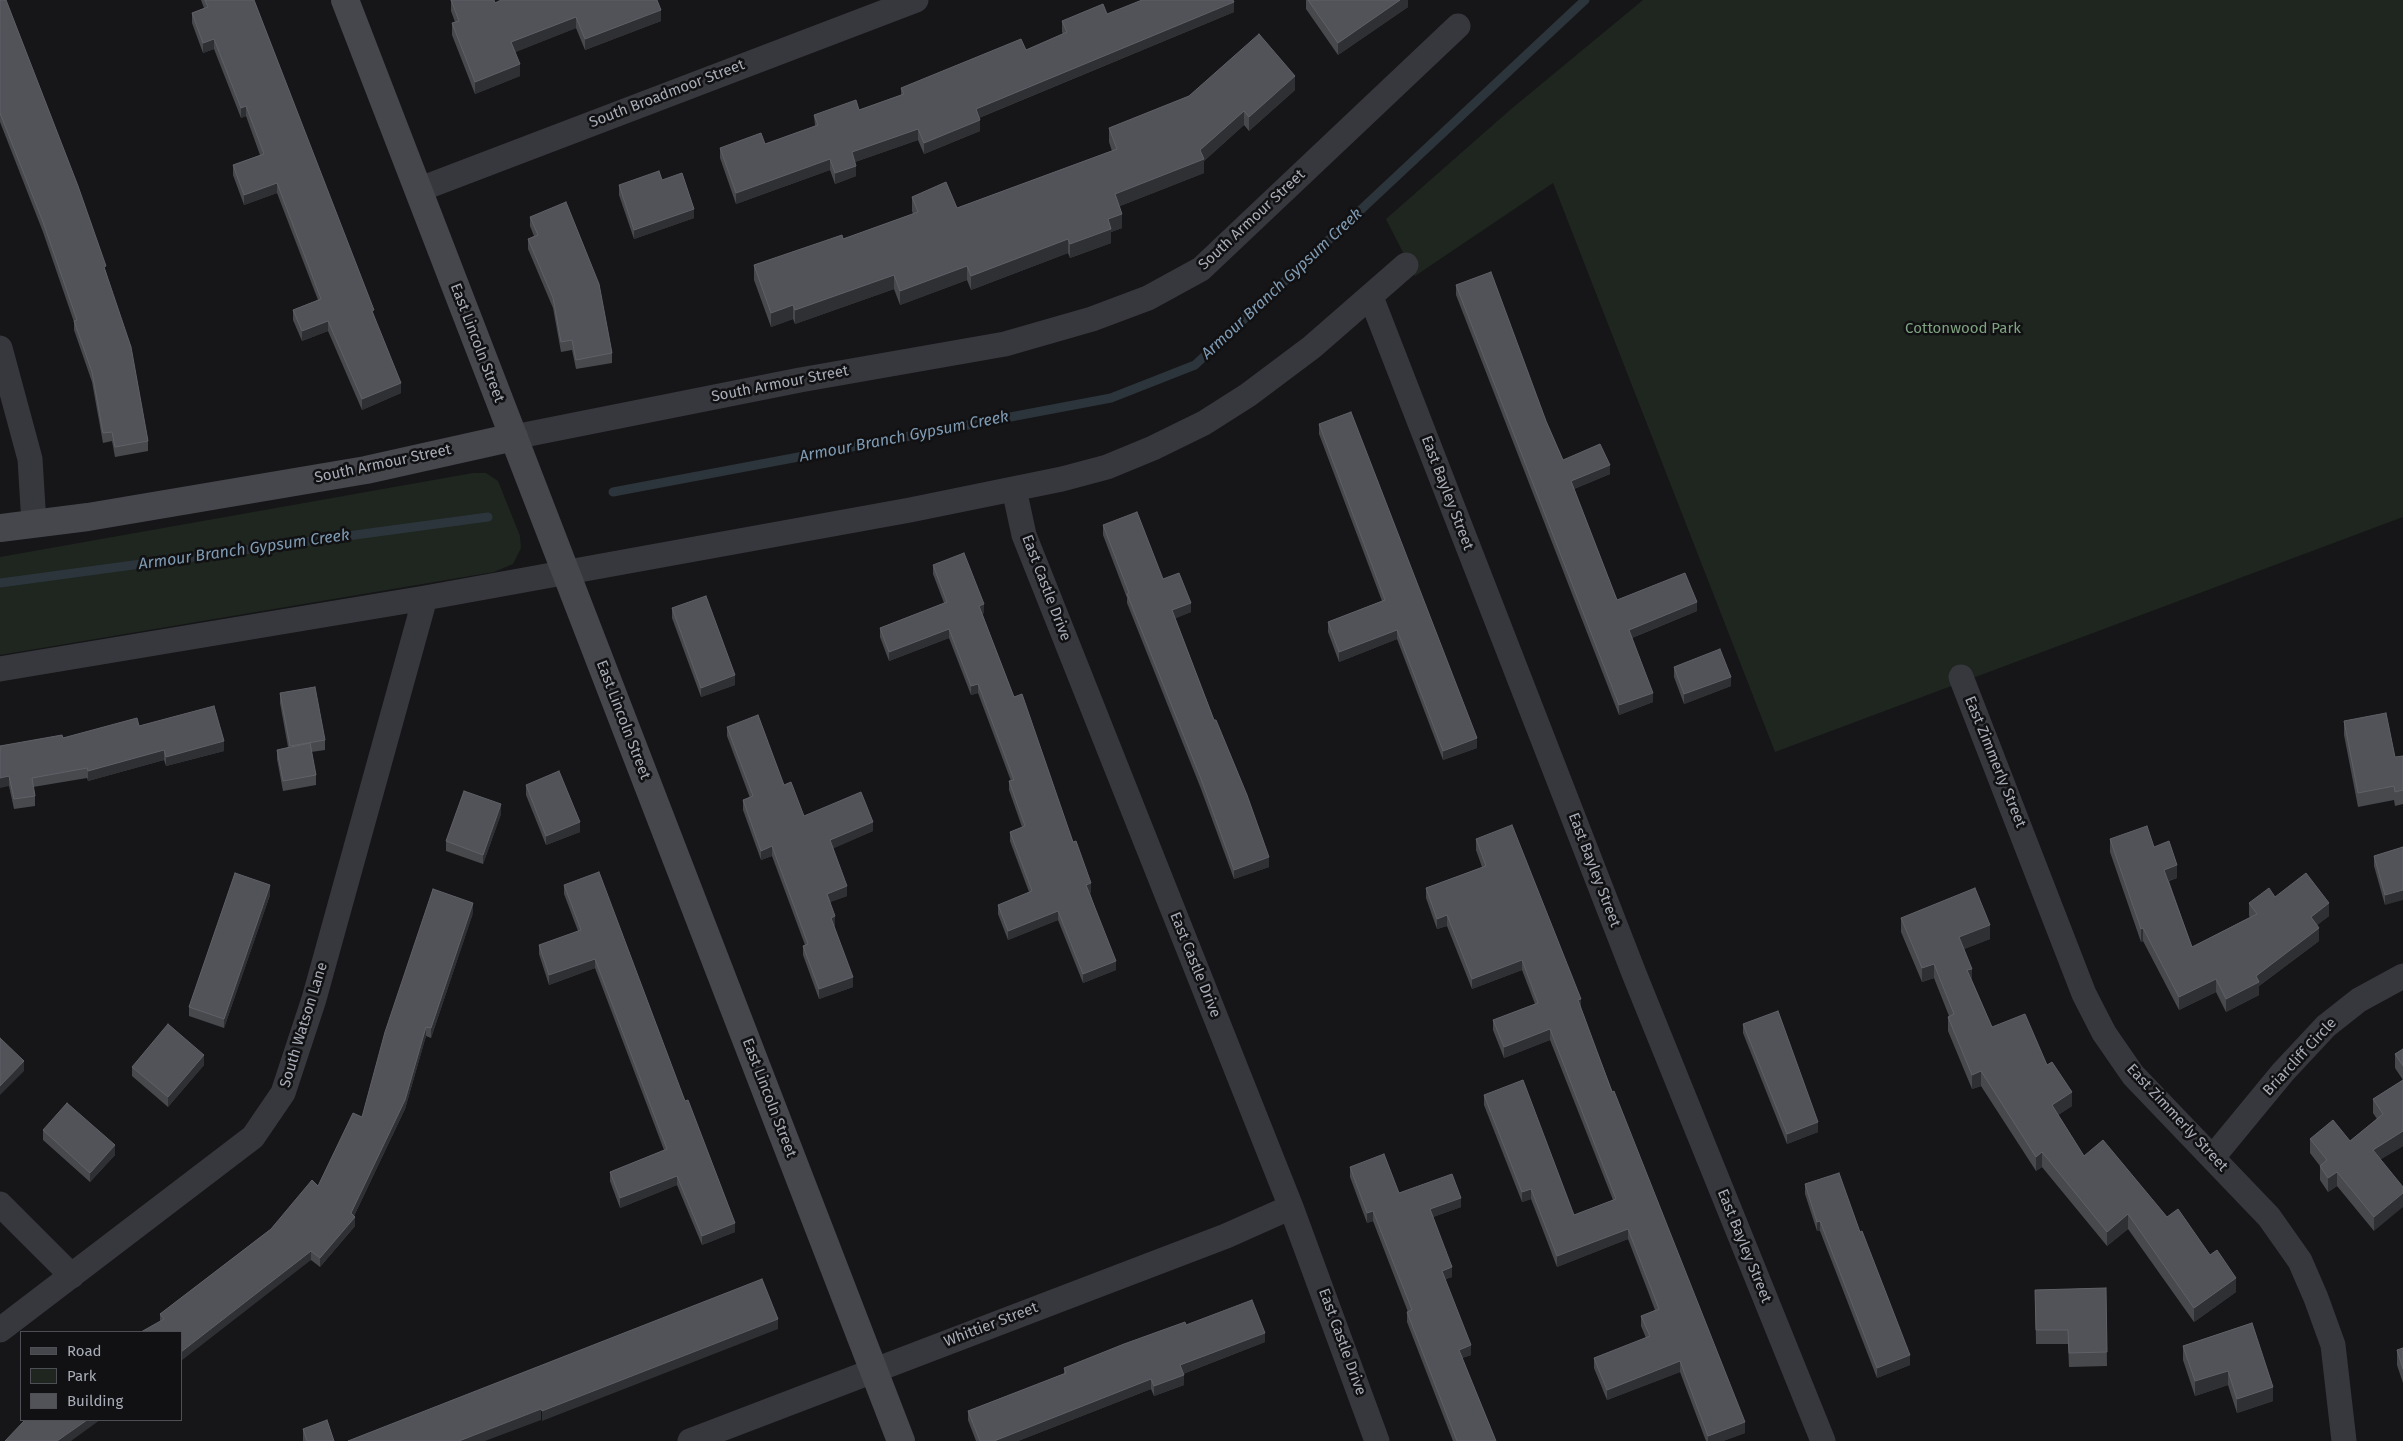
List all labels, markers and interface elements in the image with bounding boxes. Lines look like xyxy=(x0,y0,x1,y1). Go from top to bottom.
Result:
street label: South Broadmoor Street xyxy=(587,56,747,132)
street label: South Armour Street xyxy=(1195,166,1309,274)
water label: Armour Branch Gypsum Creek xyxy=(1198,204,1366,364)
street label: East Lincoln Street xyxy=(446,281,508,405)
park label: Cottonwood Park xyxy=(1905,320,2021,338)
street label: South Armour Street xyxy=(710,362,850,406)
water label: Armour Branch Gypsum Creek xyxy=(798,407,1010,467)
street label: East Bayley Street xyxy=(1417,433,1477,553)
street label: South Armour Street xyxy=(313,441,453,487)
water label: Armour Branch Gypsum Creek xyxy=(137,526,351,574)
street label: East Castle Drive xyxy=(1017,532,1075,644)
street label: East Lincoln Street xyxy=(592,658,654,782)
street label: East Zimmerly Street xyxy=(1960,694,2030,830)
street label: East Bayley Street xyxy=(1564,810,1624,930)
street label: East Castle Drive xyxy=(1166,910,1224,1020)
street label: South Watson Lane xyxy=(276,960,332,1090)
street label: Briarcliff Circle xyxy=(2259,1014,2341,1100)
street label: East Lincoln Street xyxy=(738,1036,800,1160)
street label: East Zimmerly Street xyxy=(2123,1061,2231,1175)
street label: East Bayley Street xyxy=(1713,1186,1775,1306)
street label: East Castle Drive xyxy=(1314,1286,1370,1398)
street label: Whittier Street xyxy=(942,1299,1040,1351)
legend xyxy=(20,1331,182,1421)
text: Road xyxy=(67,1342,102,1360)
text: Park xyxy=(67,1367,97,1385)
text: Building xyxy=(67,1392,123,1410)

